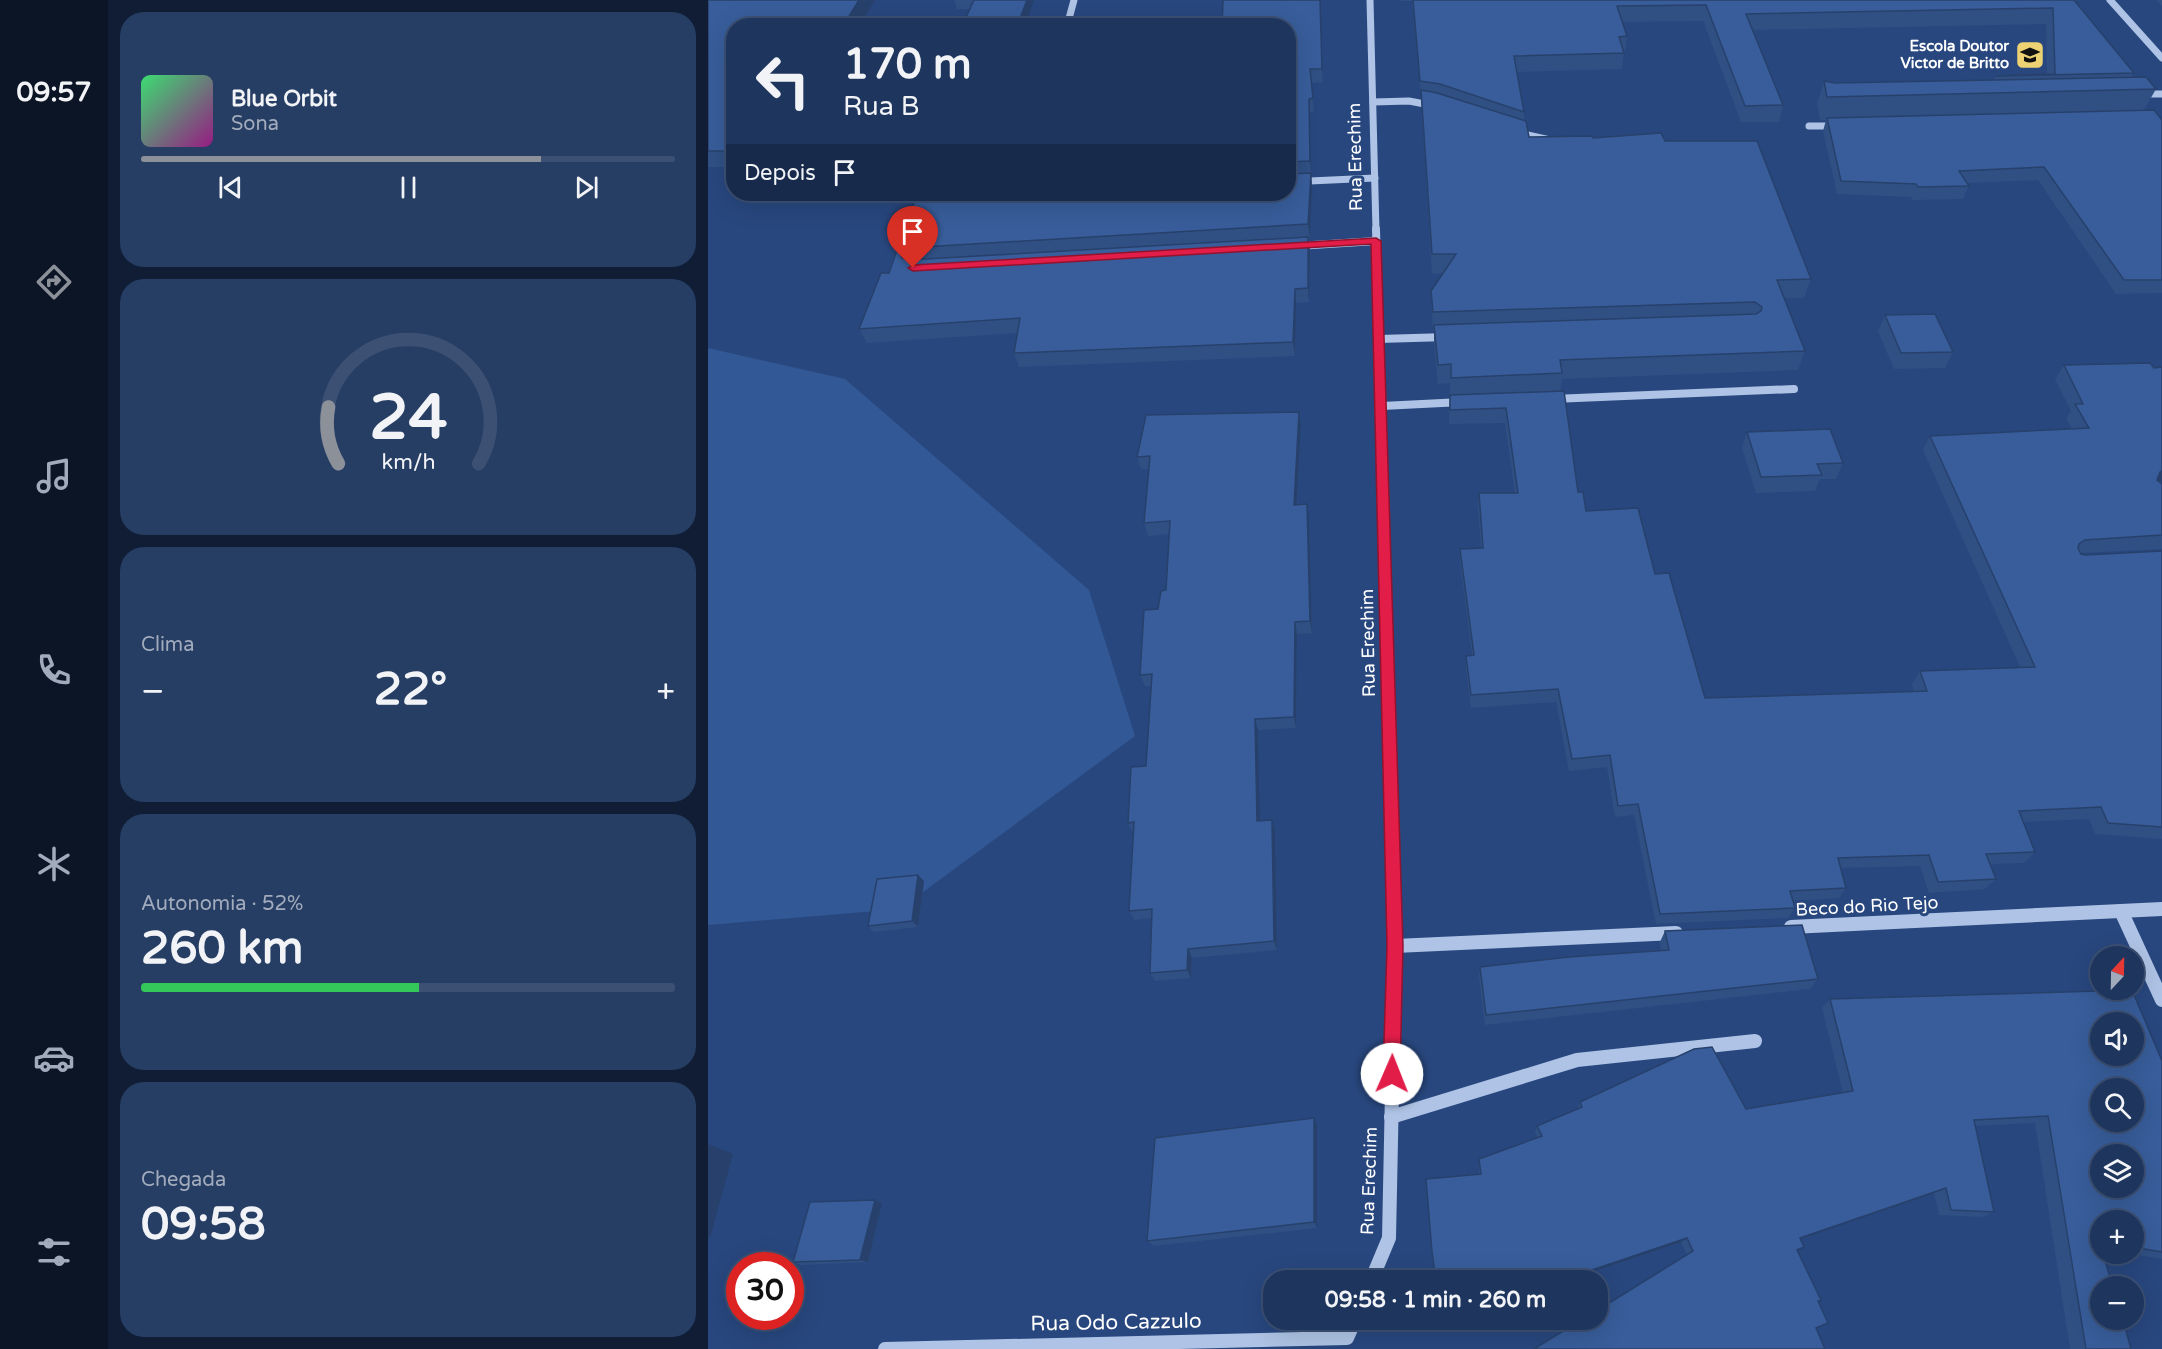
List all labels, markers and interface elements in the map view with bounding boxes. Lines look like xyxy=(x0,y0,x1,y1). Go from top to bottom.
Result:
place label: Escola Doutor Victor de Britto xyxy=(1901,37,2009,72)
text: 170 m xyxy=(843,39,972,90)
school or university icon: Escola Doutor Victor de Britto xyxy=(2014,39,2046,71)
icon: left xyxy=(744,42,822,120)
text: 09:57 xyxy=(17,76,91,109)
text: Blue Orbit xyxy=(231,86,337,112)
text: Rua B xyxy=(843,90,920,123)
street label: Rua Erechim xyxy=(1343,103,1367,211)
text: Sona xyxy=(231,112,279,136)
icon: arrive xyxy=(828,156,861,189)
text: Depois xyxy=(744,160,816,186)
icon: previous xyxy=(214,171,247,204)
icon: pause xyxy=(392,171,425,204)
icon: next xyxy=(570,171,603,204)
pin xyxy=(887,206,938,268)
icon: arrive xyxy=(896,215,929,248)
icon: directions xyxy=(33,261,75,303)
text: 24 xyxy=(369,381,447,456)
text: km/h xyxy=(381,450,435,476)
icon: music xyxy=(33,455,75,497)
street label: Rua Erechim xyxy=(1356,589,1380,697)
text: Clima xyxy=(141,633,194,657)
icon: phone xyxy=(33,649,75,691)
text: 22° xyxy=(374,663,447,717)
text: − xyxy=(141,672,165,711)
text: + xyxy=(656,672,675,711)
icon: climate xyxy=(33,843,75,885)
street label: Beco do Rio Tejo xyxy=(1795,891,1939,921)
text: Autonomia · 52% xyxy=(141,892,303,916)
text: 260 km xyxy=(141,922,303,976)
north arrow xyxy=(2090,946,2144,1000)
map controls xyxy=(2090,946,2144,1330)
button: sound xyxy=(2090,1012,2144,1066)
icon: car xyxy=(33,1037,75,1079)
position arrow xyxy=(1360,1042,1424,1106)
button: search xyxy=(2090,1078,2144,1132)
street label: Rua Erechim xyxy=(1356,1126,1382,1236)
button: layers xyxy=(2090,1144,2144,1198)
text: Chegada xyxy=(141,1168,226,1192)
text: 09:58 xyxy=(141,1198,266,1252)
button: + xyxy=(2090,1210,2144,1264)
icon: filters xyxy=(33,1231,75,1273)
speed limit sign: 30 xyxy=(726,1252,804,1330)
button: − xyxy=(2090,1276,2144,1330)
text: 09:58 · 1 min · 260 m xyxy=(1325,1287,1546,1313)
street label: Rua Odo Cazzulo xyxy=(1030,1309,1202,1336)

